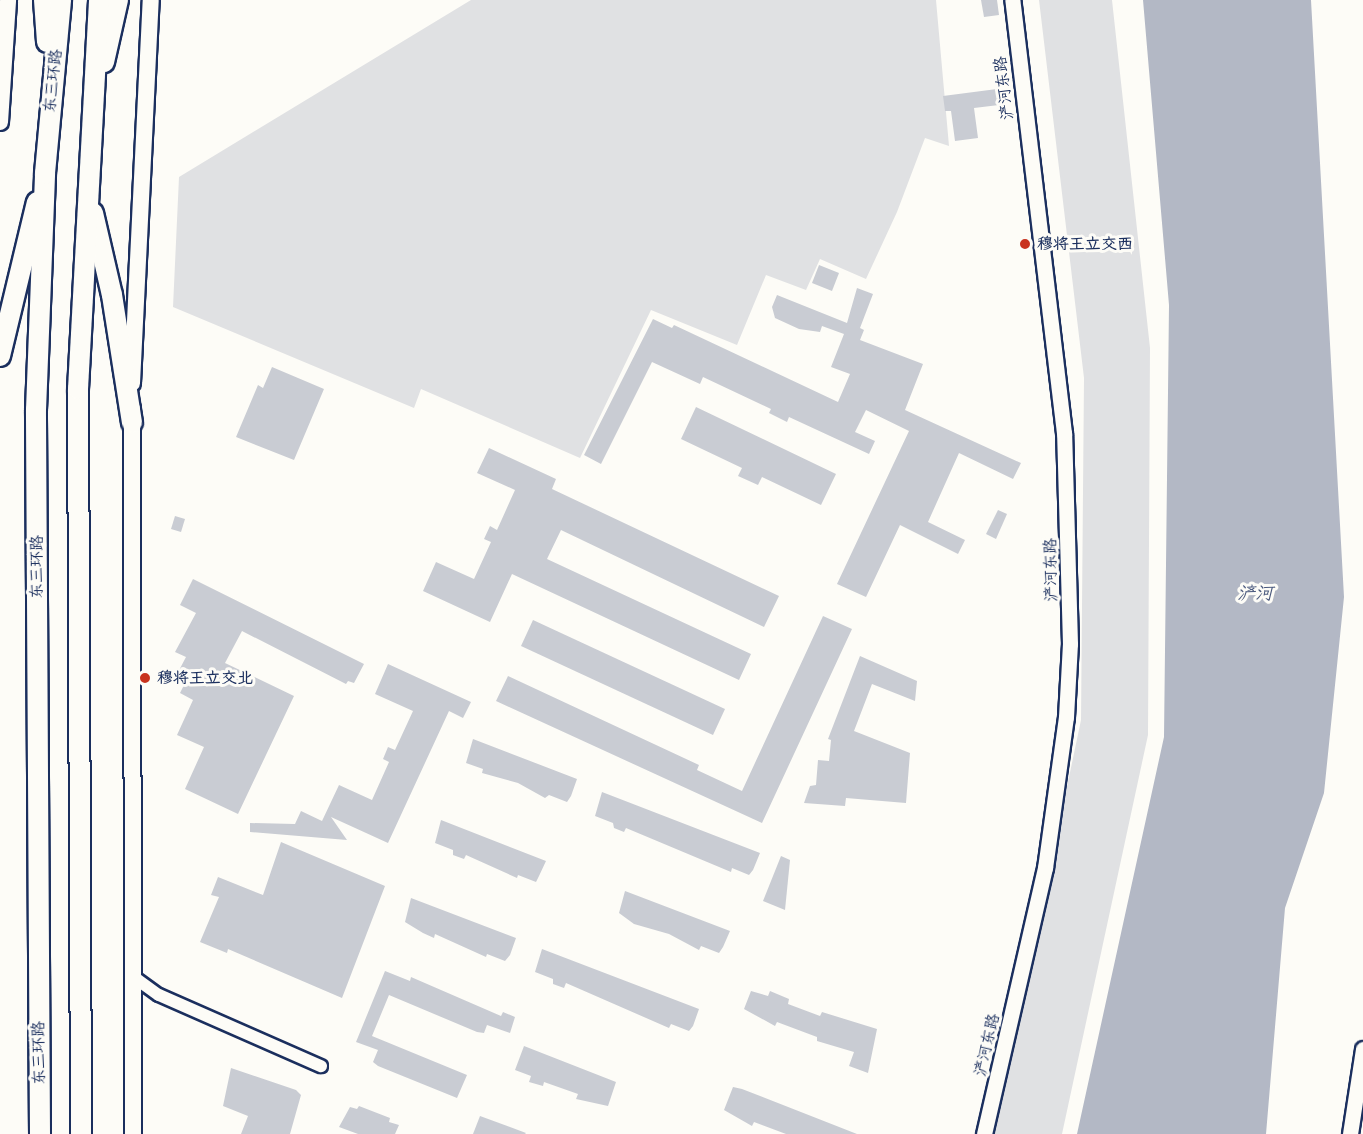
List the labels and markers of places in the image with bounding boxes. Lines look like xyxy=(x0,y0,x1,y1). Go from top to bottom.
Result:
place label: 穆将王立交西 xyxy=(1037,234,1133,254)
marker: 穆将王立交西 xyxy=(1018,237,1032,251)
place label: 穆将王立交北 xyxy=(157,668,253,688)
marker: 穆将王立交北 xyxy=(138,671,152,685)

